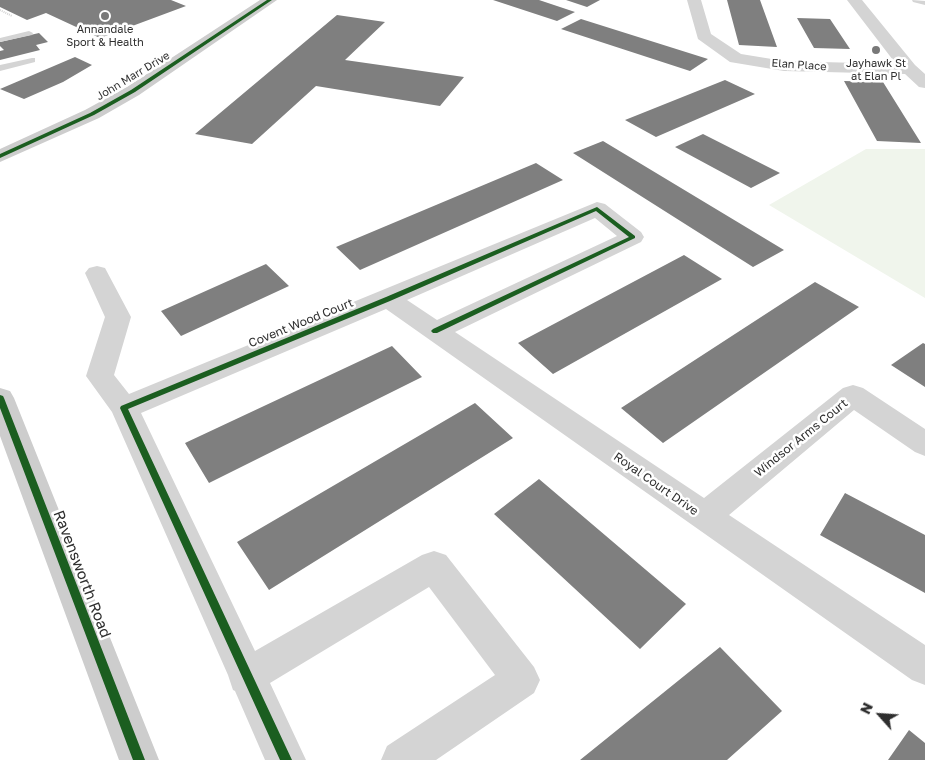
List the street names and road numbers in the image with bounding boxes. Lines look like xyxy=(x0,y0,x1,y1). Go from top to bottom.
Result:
street label: John Marr Drive xyxy=(94,49,172,103)
street label: Elan Place xyxy=(771,56,827,74)
street label: Covent Wood Court xyxy=(246,295,356,351)
street label: Windsor Arms Court xyxy=(751,396,851,480)
street label: Royal Court Drive xyxy=(611,449,701,519)
street label: Ravensworth Road xyxy=(49,508,115,640)

